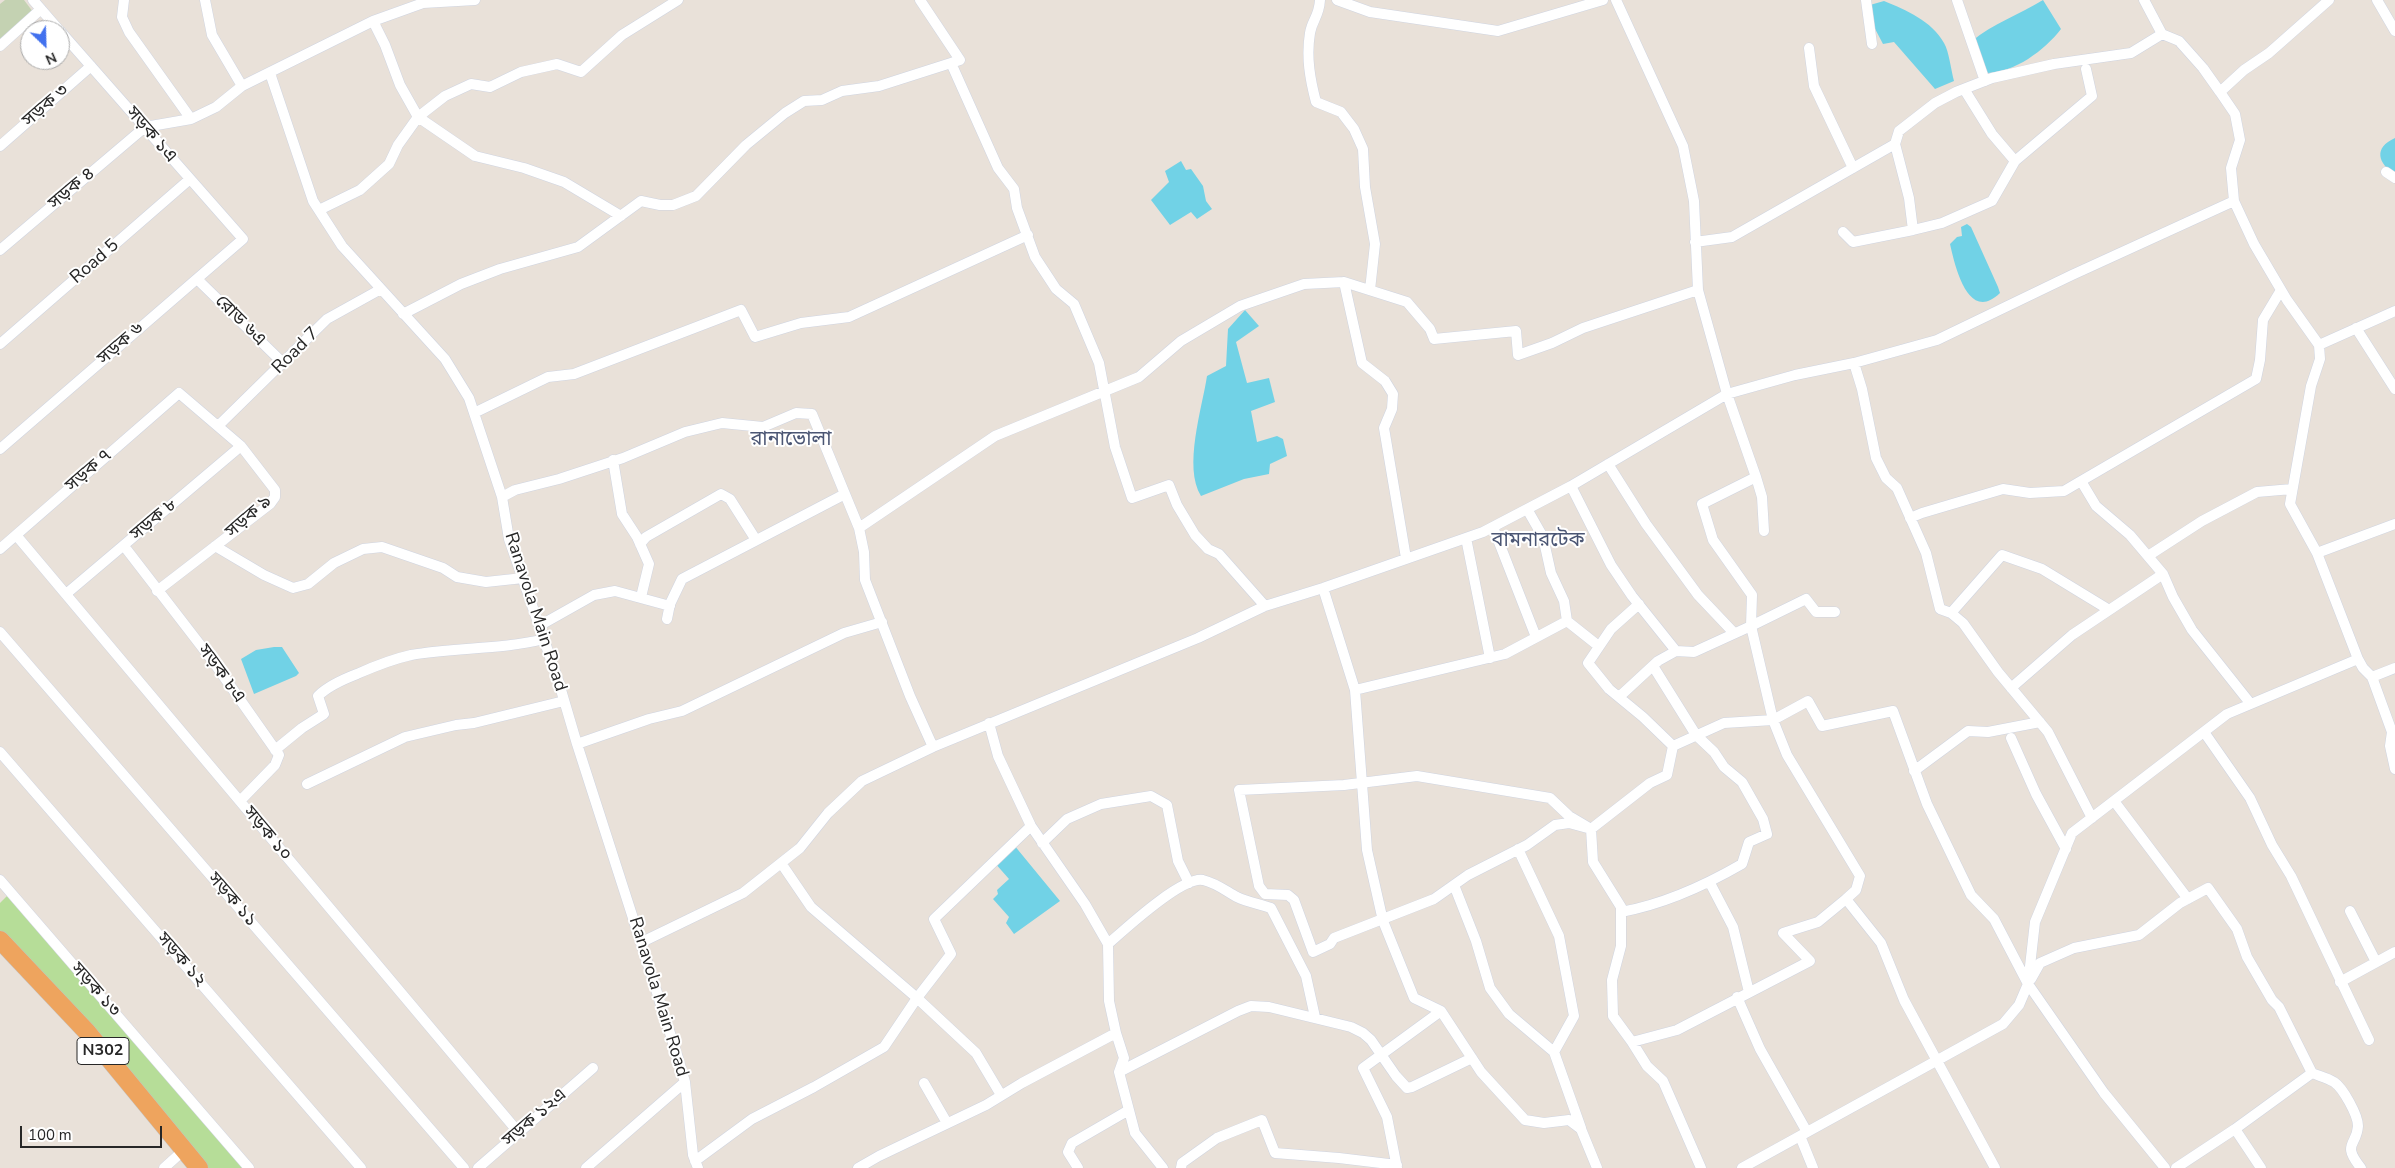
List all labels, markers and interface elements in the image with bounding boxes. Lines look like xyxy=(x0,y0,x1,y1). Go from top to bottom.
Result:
north arrow xyxy=(20,20,70,70)
text: N xyxy=(42,47,60,69)
street label: সড়ক ৩ xyxy=(19,80,73,132)
street label: সড়ক ১এ xyxy=(121,103,181,167)
street label: সড়ক ৪ xyxy=(44,163,100,215)
street label: Road 5 xyxy=(66,235,124,289)
street label: রোড ৬এ xyxy=(210,291,270,351)
street label: সড়ক ৬ xyxy=(94,318,148,370)
street label: Road 7 xyxy=(268,323,324,379)
district label: রানাভোলা xyxy=(750,428,832,452)
street label: সড়ক ৭ xyxy=(62,445,116,497)
street label: সড়ক ৯ xyxy=(222,491,276,543)
street label: সড়ক ৮ xyxy=(126,494,182,546)
district label: বামনারটেক xyxy=(1491,529,1585,553)
street label: Ranavola Main Road xyxy=(499,530,571,694)
street label: সড়ক ৮এ xyxy=(193,641,249,707)
street label: সড়ক ১০ xyxy=(238,802,296,866)
street label: সড়ক ১১ xyxy=(203,869,261,931)
street label: Ranavola Main Road xyxy=(623,915,693,1079)
street label: সড়ক ১২ xyxy=(152,929,210,991)
street label: সড়ক ১৩ xyxy=(66,959,124,1021)
road number: N302 xyxy=(77,1038,129,1064)
street label: সড়ক ১২এ xyxy=(499,1084,571,1152)
scale bar xyxy=(22,1116,165,1148)
text: 100 m xyxy=(28,1125,72,1145)

